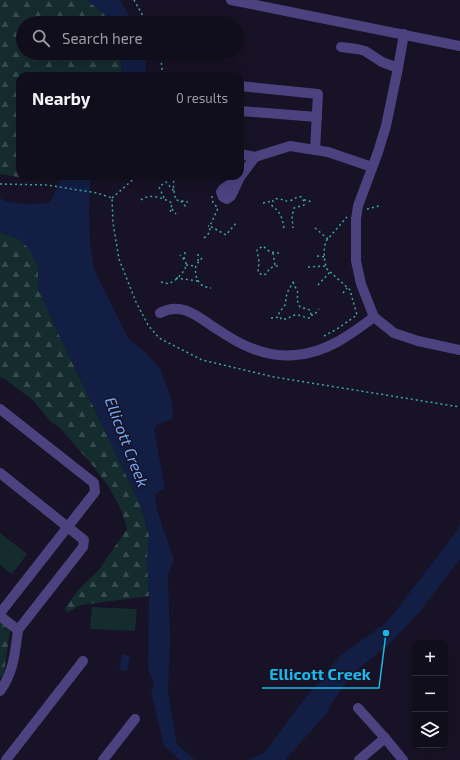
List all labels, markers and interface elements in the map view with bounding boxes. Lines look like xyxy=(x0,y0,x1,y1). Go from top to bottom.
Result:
search box xyxy=(16,16,244,60)
icon: search xyxy=(30,27,52,49)
text: Search here xyxy=(62,29,143,47)
text: Nearby xyxy=(32,88,90,108)
text: 0 results xyxy=(176,90,228,106)
water label: Ellicott Creek xyxy=(102,394,153,490)
map controls xyxy=(412,640,448,748)
button: + xyxy=(412,640,448,676)
callout: Ellicott Creek xyxy=(262,660,379,688)
text: Ellicott Creek xyxy=(269,664,371,683)
button: − xyxy=(412,676,448,712)
button: layers xyxy=(412,712,448,748)

